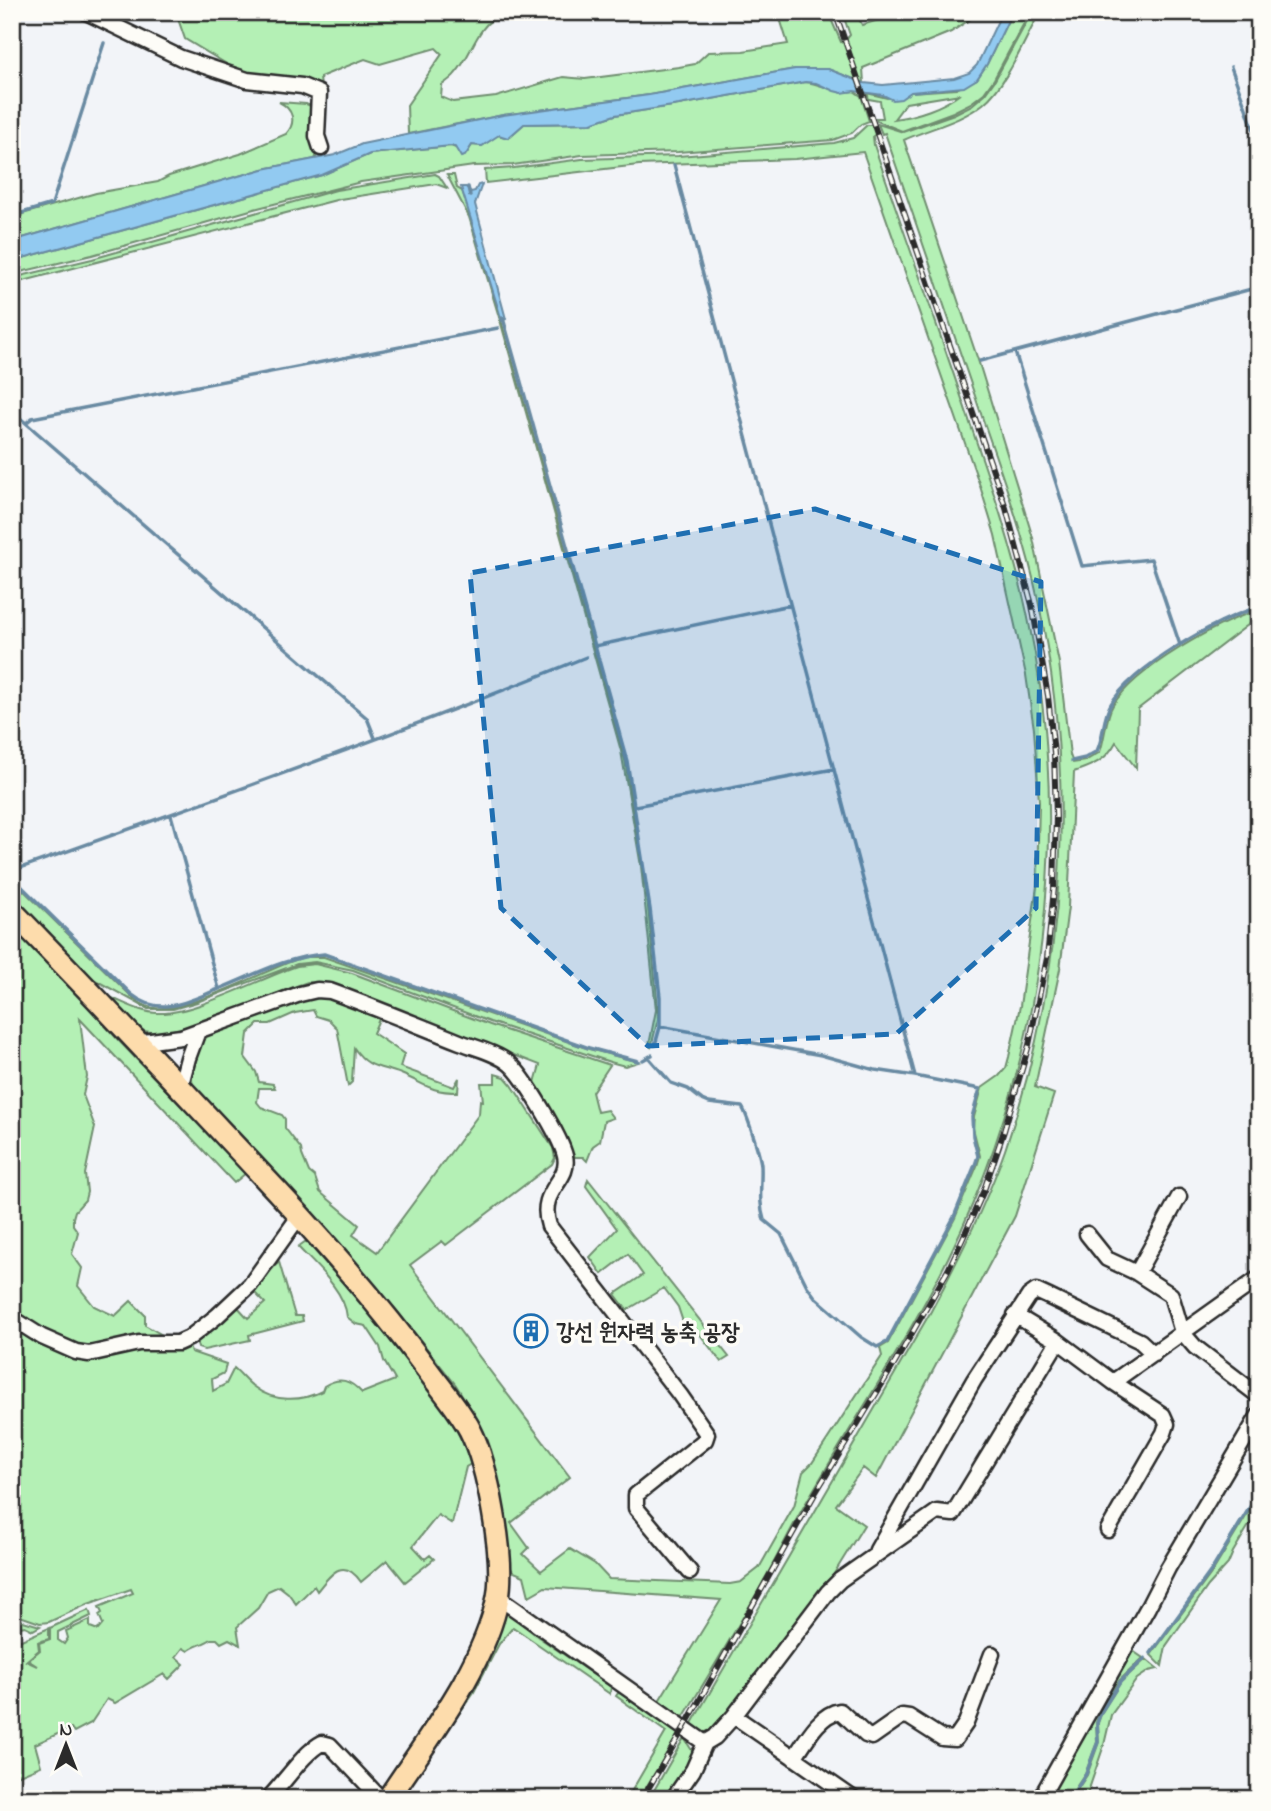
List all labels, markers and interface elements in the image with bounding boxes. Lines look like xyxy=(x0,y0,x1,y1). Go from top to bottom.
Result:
building icon: 강선 원자력 농축 공장 xyxy=(512,1312,550,1350)
place label: 강선 원자력 농축 공장 xyxy=(556,1317,740,1350)
north arrow xyxy=(32,1710,102,1780)
text: N xyxy=(60,1717,73,1744)

